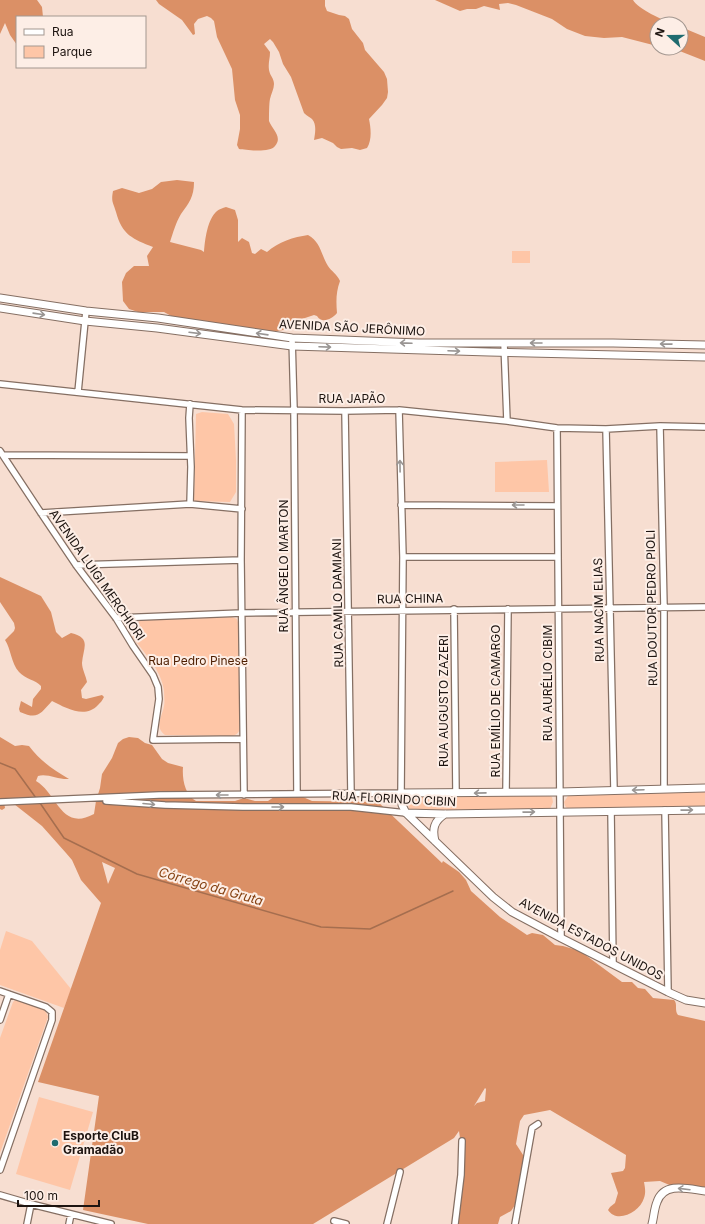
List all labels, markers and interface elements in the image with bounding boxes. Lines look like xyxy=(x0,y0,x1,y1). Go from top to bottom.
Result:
legend xyxy=(16,16,146,68)
north arrow xyxy=(649,16,689,56)
text: Rua xyxy=(52,24,74,39)
text: N xyxy=(652,26,668,39)
text: Parque xyxy=(52,44,92,59)
one-way arrow xyxy=(32,310,45,318)
street label: AVENIDA SÃO JERÔNIMO xyxy=(278,316,426,339)
one-way arrow xyxy=(188,329,201,337)
one-way arrow xyxy=(256,330,269,338)
one-way arrow xyxy=(400,339,413,346)
one-way arrow xyxy=(530,339,543,347)
one-way arrow xyxy=(660,340,673,348)
one-way arrow xyxy=(318,343,331,351)
one-way arrow xyxy=(447,348,460,355)
street label: RUA JAPÃO xyxy=(319,391,385,406)
one-way arrow xyxy=(396,460,404,473)
street label: RUA ÂNGELO MARTON xyxy=(276,499,291,633)
one-way arrow xyxy=(512,501,525,509)
street label: AVENIDA LUIGI MERCHIORI xyxy=(46,506,148,643)
street label: RUA DOUTOR PEDRO PIOLI xyxy=(643,530,660,686)
street label: RUA CAMILO DAMIANI xyxy=(329,538,346,668)
street label: RUA NACIM ELIAS xyxy=(590,557,607,662)
street label: RUA CHINA xyxy=(377,590,443,607)
street label: RUA EMÍLIO DE CAMARGO xyxy=(488,625,503,777)
street label: RUA AURÉLIO CIBIM xyxy=(540,625,555,741)
street label: RUA AUGUSTO ZAZERI xyxy=(436,635,451,767)
park label: Rua Pedro Pinese xyxy=(148,653,248,668)
one-way arrow xyxy=(632,786,645,793)
street label: RUA FLORINDO CIBIN xyxy=(332,788,456,809)
one-way arrow xyxy=(474,789,487,796)
one-way arrow xyxy=(216,791,229,799)
one-way arrow xyxy=(142,800,155,808)
one-way arrow xyxy=(271,803,284,811)
one-way arrow xyxy=(680,806,693,814)
one-way arrow xyxy=(522,808,535,816)
water label: Córrego da Gruta xyxy=(157,863,265,909)
street label: AVENIDA ESTADOS UNIDOS xyxy=(517,894,666,983)
place label: Esporte CluB Gramadão xyxy=(63,1128,139,1157)
marker: Esporte CluB Gramadão xyxy=(50,1138,60,1148)
scale bar xyxy=(18,1182,99,1208)
one-way arrow xyxy=(678,1185,691,1193)
text: 100 m xyxy=(24,1188,58,1203)

